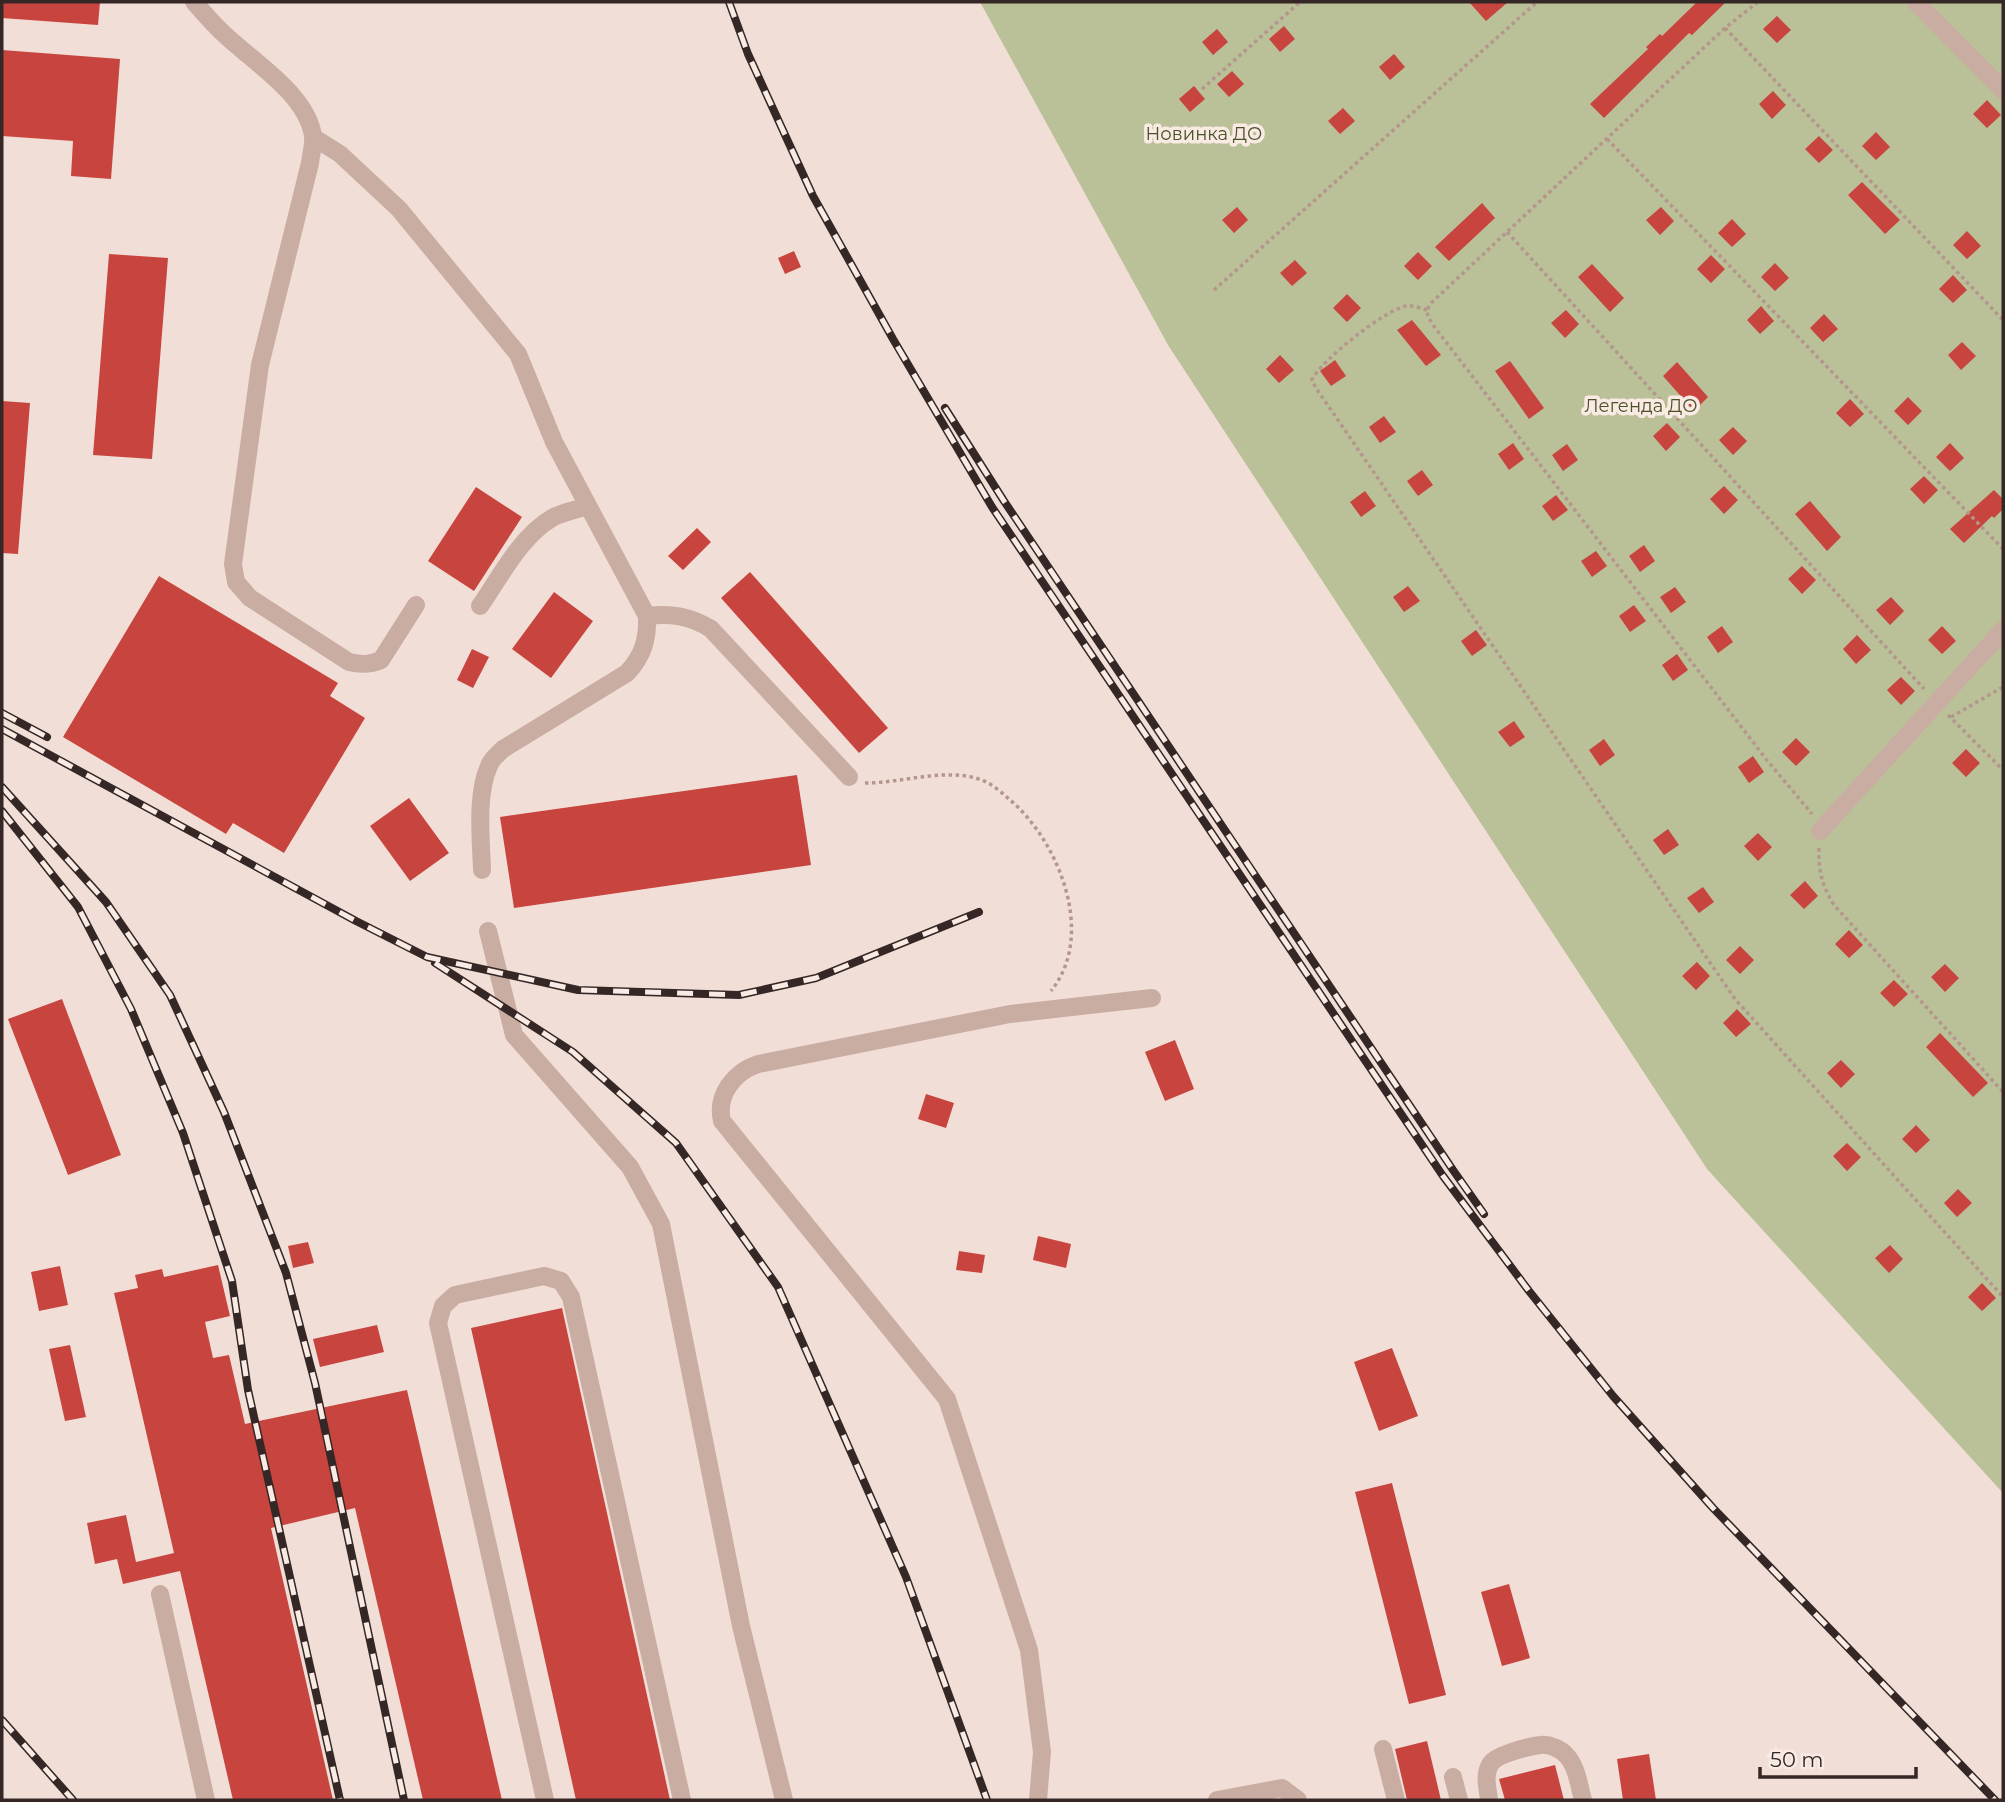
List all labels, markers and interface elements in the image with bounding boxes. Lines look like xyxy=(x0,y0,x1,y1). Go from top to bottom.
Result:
park label: Новинка ДО xyxy=(1146,123,1262,145)
park label: Легенда ДО xyxy=(1584,395,1698,417)
scale bar xyxy=(1760,1736,1916,1780)
text: 50 m xyxy=(1770,1747,1824,1772)

